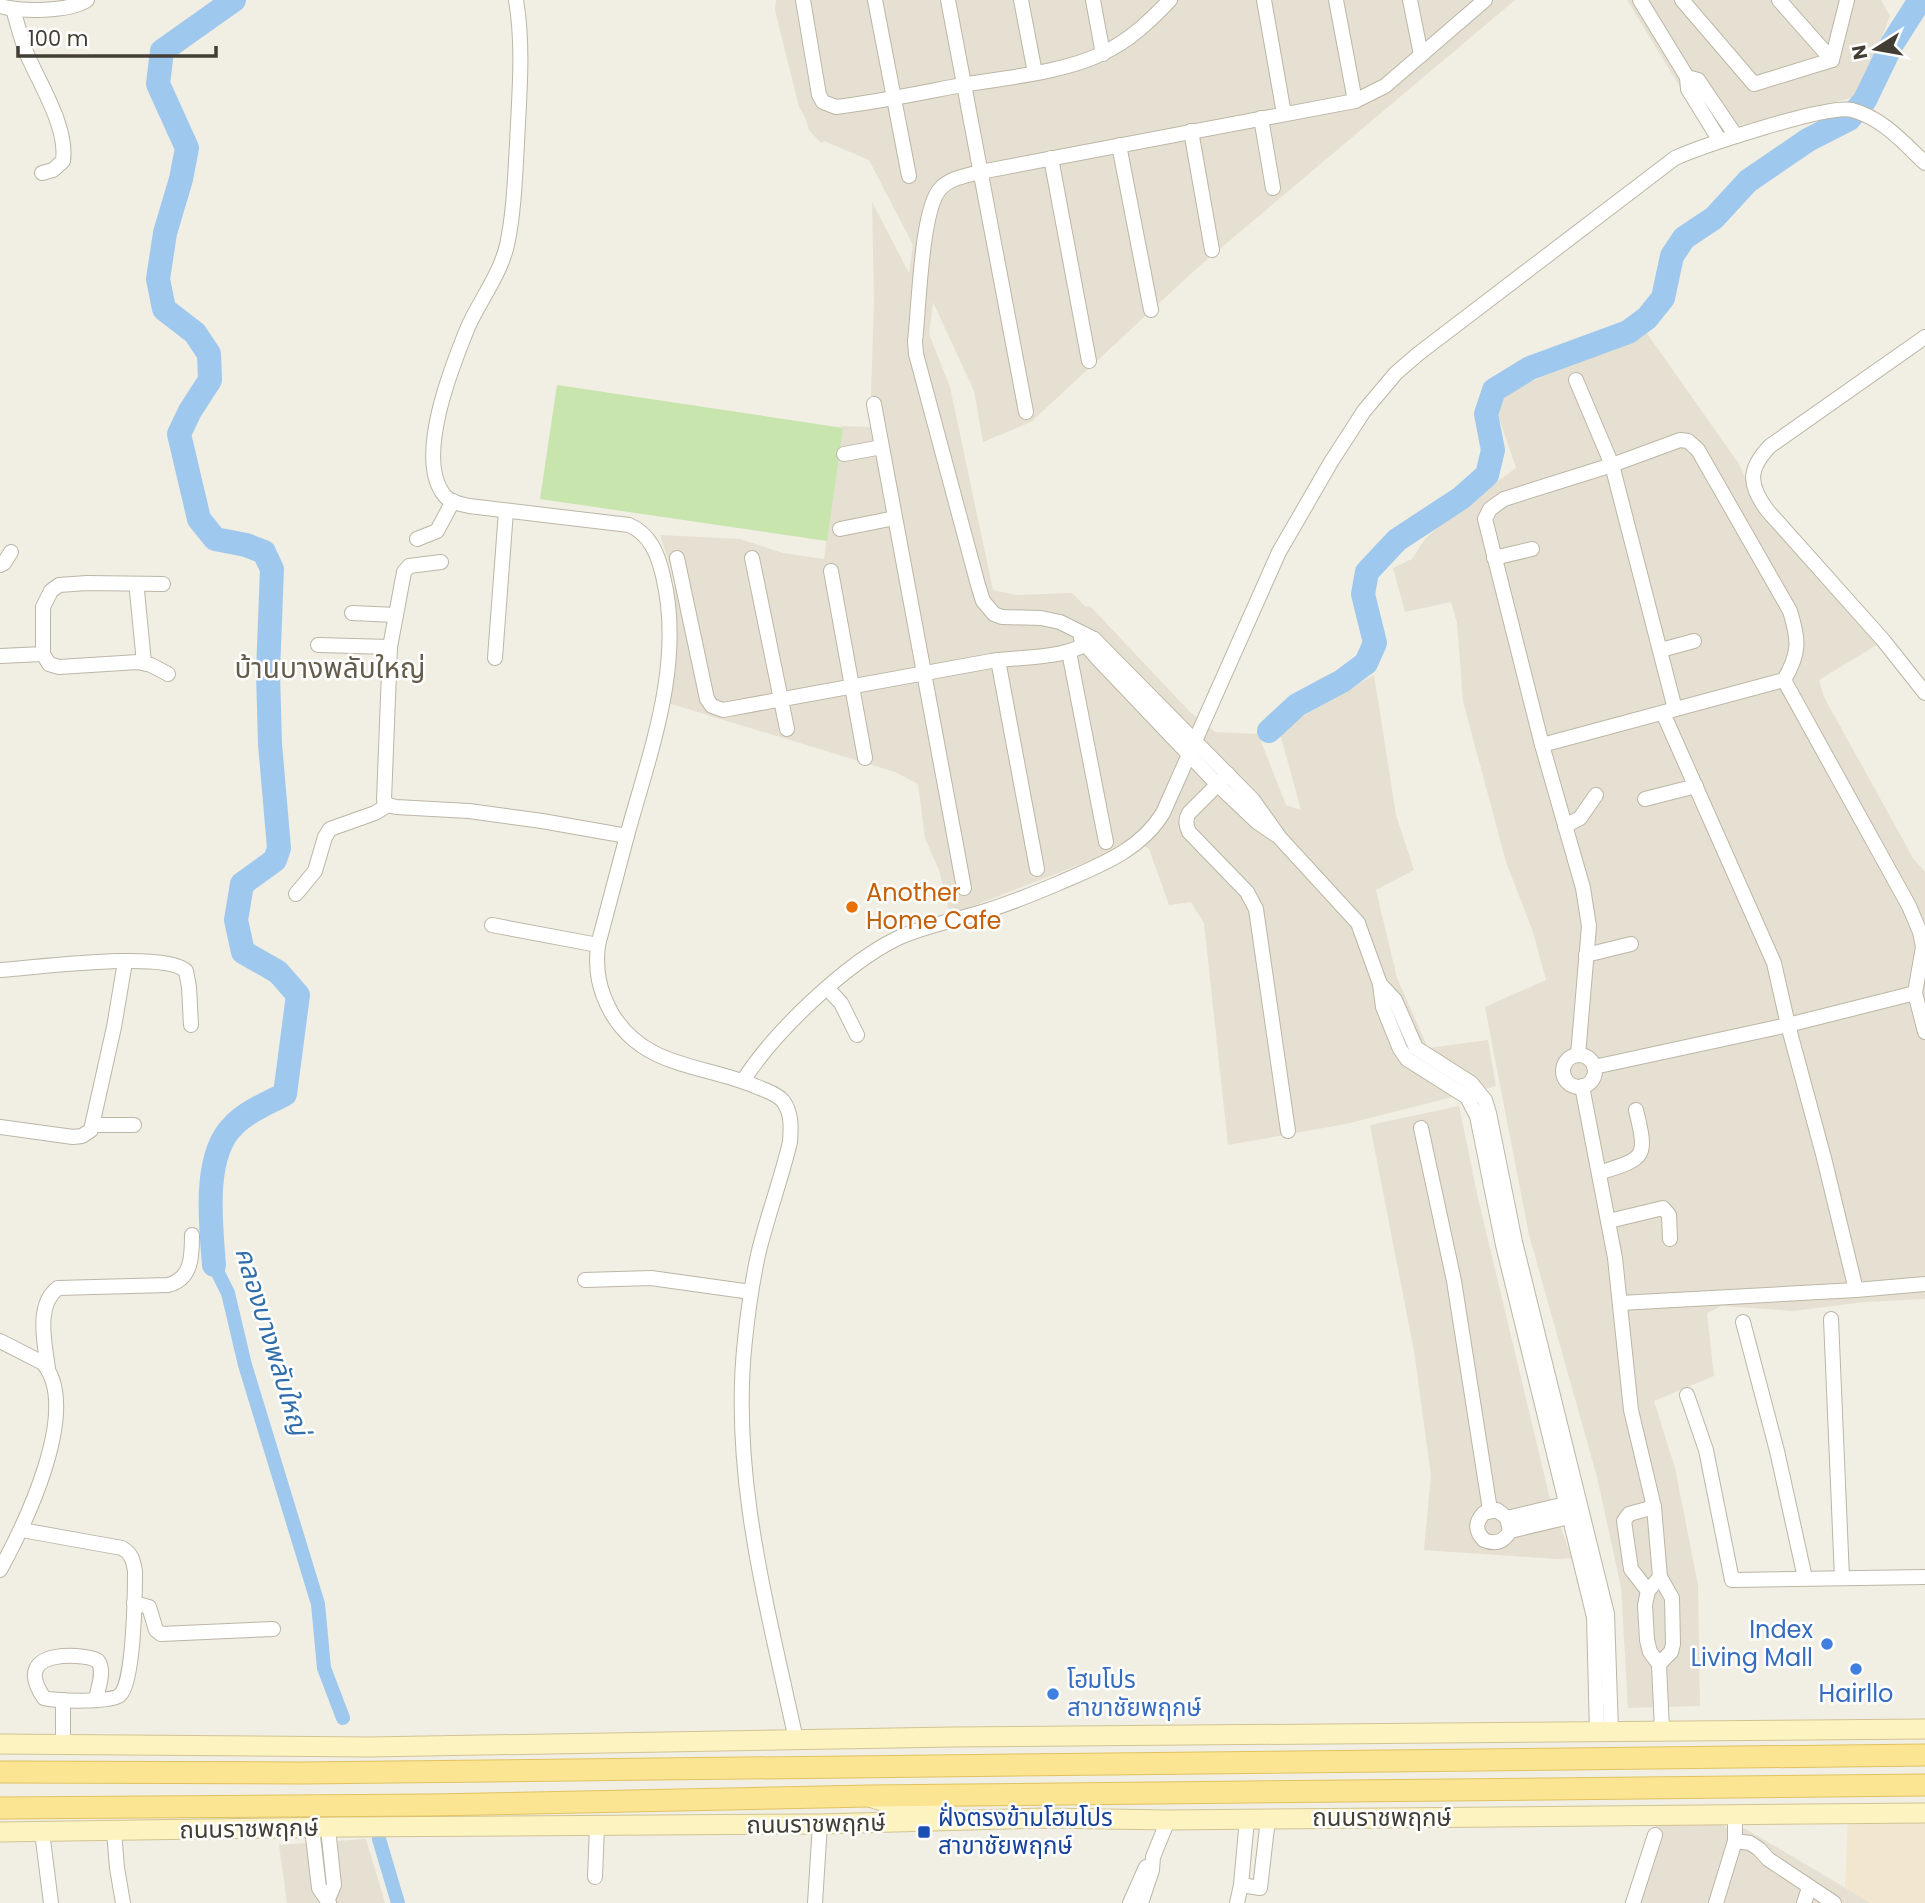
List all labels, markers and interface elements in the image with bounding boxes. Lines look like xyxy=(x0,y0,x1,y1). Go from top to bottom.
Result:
scale bar xyxy=(18,14,215,58)
north arrow xyxy=(1841,14,1911,84)
text: 100 m xyxy=(28,24,88,53)
text: N xyxy=(1845,43,1874,62)
district label: บ้านบางพลับใหญ่ xyxy=(234,649,426,688)
place label: Another Home Cafe xyxy=(866,876,1002,937)
marker: Another Home Cafe xyxy=(844,899,860,915)
water label: คลองบางพลับใหญ่ xyxy=(226,1243,319,1443)
place label: Index Living Mall xyxy=(1691,1613,1813,1674)
marker: Index Living Mall xyxy=(1819,1636,1835,1652)
marker: Hairllo xyxy=(1848,1661,1864,1677)
place label: โฮมโปร สาขาชัยพฤกษ์ xyxy=(1067,1663,1202,1724)
place label: Hairllo xyxy=(1819,1677,1893,1710)
marker: โฮมโปร สาขาชัยพฤกษ์ xyxy=(1045,1686,1061,1702)
place label: ฝั่งตรงข้ามโฮมโปร สาขาชัยพฤกษ์ xyxy=(938,1801,1113,1862)
street label: ถนนราชพฤกษ์ xyxy=(1312,1801,1452,1834)
street label: ถนนราชพฤกษ์ xyxy=(746,1806,886,1841)
street label: ถนนราชพฤกษ์ xyxy=(179,1811,319,1846)
marker: ฝั่งตรงข้ามโฮมโปร สาขาชัยพฤกษ์ xyxy=(916,1824,932,1840)

